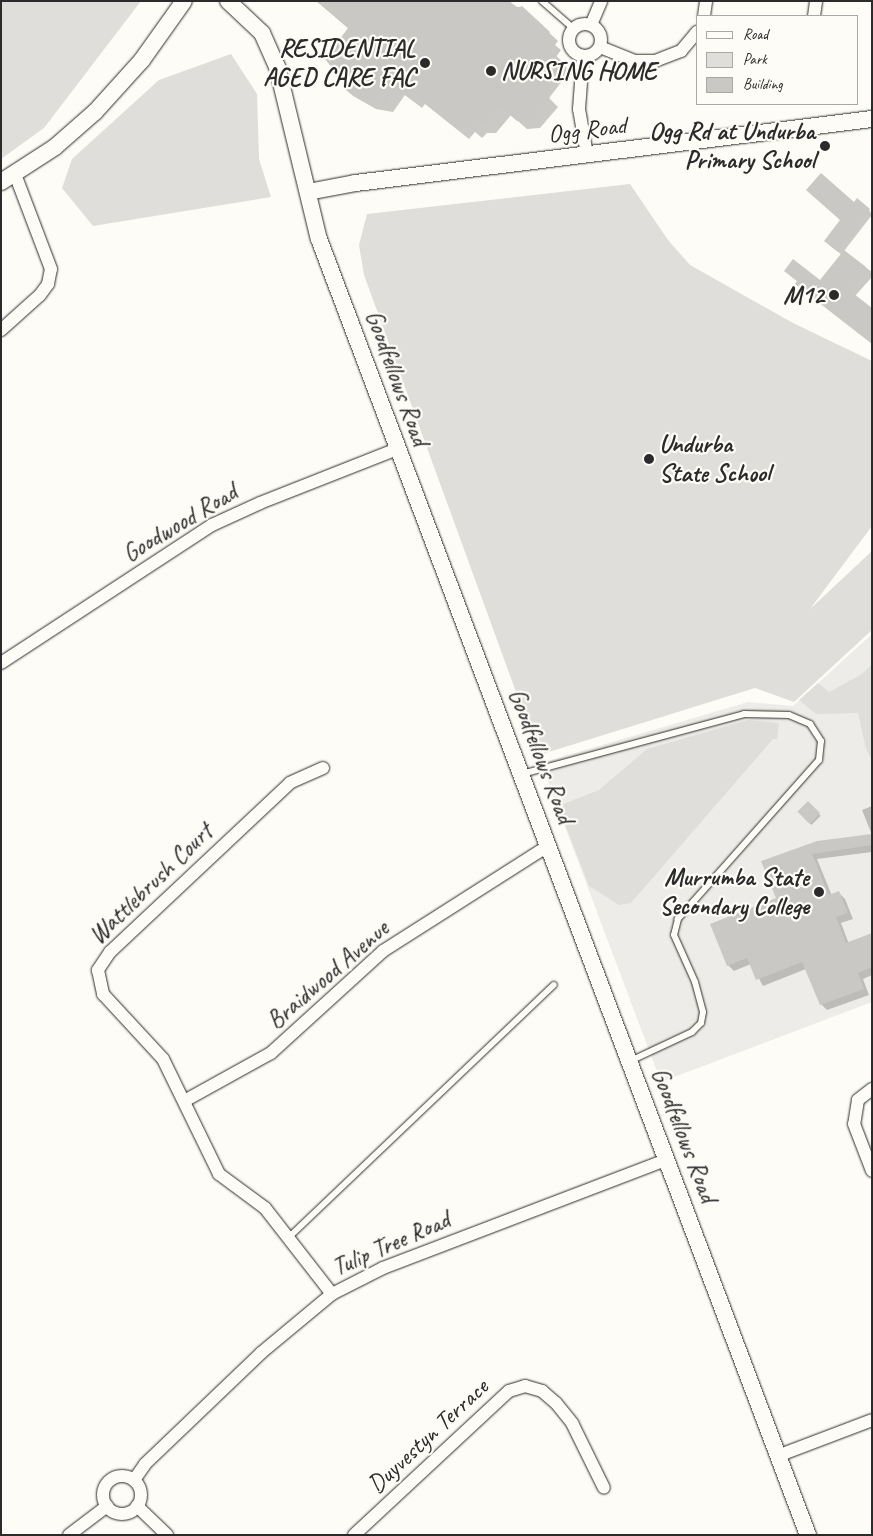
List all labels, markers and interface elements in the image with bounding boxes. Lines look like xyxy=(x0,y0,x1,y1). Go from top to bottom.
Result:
legend xyxy=(696,15,858,105)
text: Road xyxy=(743,25,768,44)
place label: RESIDENTIAL AGED CARE FAC xyxy=(265,34,415,93)
text: Park xyxy=(743,50,767,69)
place label: NURSING HOME xyxy=(501,56,656,86)
marker: RESIDENTIAL AGED CARE FAC xyxy=(419,57,431,69)
marker: NURSING HOME xyxy=(485,65,497,77)
text: Building xyxy=(743,75,782,94)
street label: Ogg Road xyxy=(546,110,628,150)
place label: Ogg Rd at Undurba Primary School xyxy=(650,117,815,176)
marker: Ogg Rd at Undurba Primary School xyxy=(819,140,831,152)
place label: M12 xyxy=(783,280,824,310)
marker: M12 xyxy=(828,289,840,301)
street label: Goodfellows Road xyxy=(359,306,435,450)
place label: Undurba State School xyxy=(659,430,769,489)
marker: Undurba State School xyxy=(643,453,655,465)
street label: Goodwood Road xyxy=(117,477,243,569)
street label: Goodfellows Road xyxy=(502,684,580,828)
street label: Wattlebrush Court xyxy=(83,818,219,950)
place label: Murrumba State Secondary College xyxy=(659,863,809,922)
marker: Murrumba State Secondary College xyxy=(813,886,825,898)
street label: Braidwood Avenue xyxy=(261,914,395,1036)
street label: Goodfellows Road xyxy=(645,1063,723,1207)
street label: Tulip Tree Road xyxy=(327,1205,455,1283)
street label: Duyvestyn Terrace xyxy=(361,1372,495,1500)

